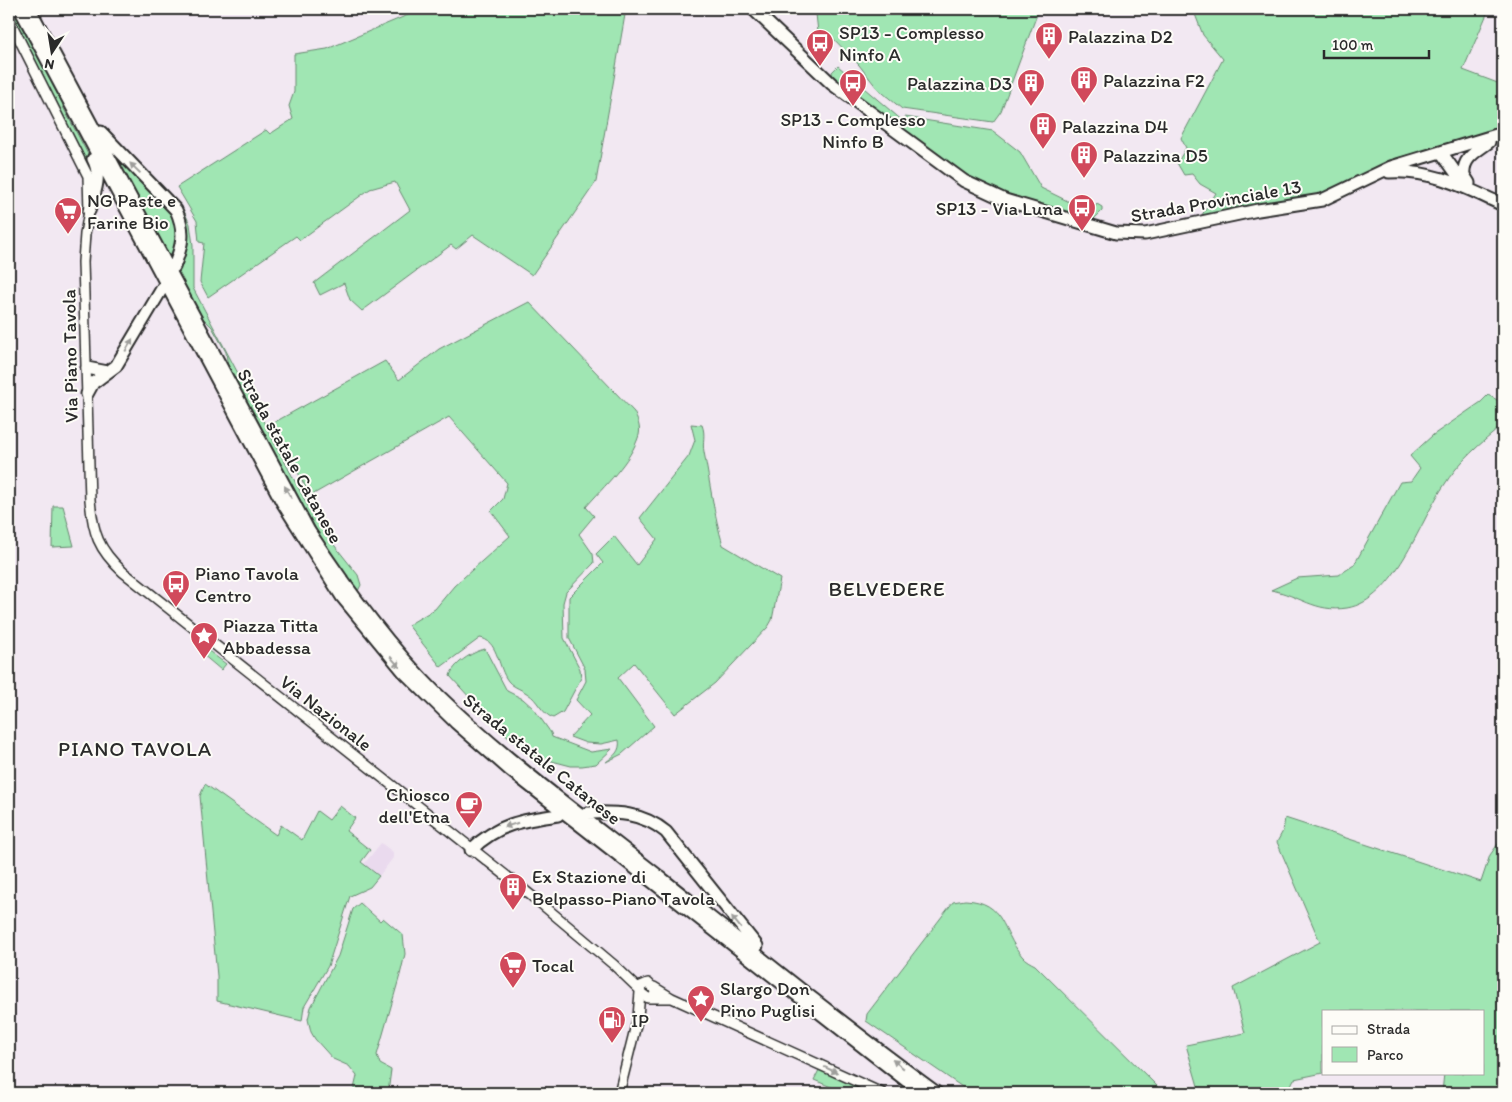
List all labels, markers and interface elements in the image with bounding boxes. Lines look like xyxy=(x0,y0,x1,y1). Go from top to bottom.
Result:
place label: SP13 - Complesso Ninfo A xyxy=(839,21,984,66)
building icon: Palazzina D2 xyxy=(1034,21,1064,60)
place label: Palazzina D2 xyxy=(1068,25,1173,48)
north arrow xyxy=(28,28,78,78)
bus stop icon: SP13 - Complesso Ninfo A xyxy=(805,28,835,67)
scale bar xyxy=(1324,28,1430,60)
text: 100 m xyxy=(1332,36,1374,54)
text: N xyxy=(43,55,56,74)
building icon: Palazzina F2 xyxy=(1069,65,1099,104)
bus stop icon: SP13 - Complesso Ninfo B xyxy=(838,68,868,107)
building icon: Palazzina D3 xyxy=(1016,68,1046,107)
place label: Palazzina F2 xyxy=(1103,69,1205,92)
place label: Palazzina D3 xyxy=(907,72,1012,95)
place label: SP13 - Complesso Ninfo B xyxy=(780,108,926,153)
building icon: Palazzina D4 xyxy=(1028,111,1058,150)
place label: Palazzina D4 xyxy=(1062,115,1168,138)
building icon: Palazzina D5 xyxy=(1069,140,1099,179)
place label: Palazzina D5 xyxy=(1103,144,1208,167)
one-way arrow xyxy=(129,162,141,174)
street label: Strada Provinciale 13 xyxy=(1129,175,1303,227)
place label: NG Paste e Farine Bio xyxy=(87,189,176,234)
bus stop icon: SP13 - Via Luna xyxy=(1067,193,1097,232)
supermarket icon: NG Paste e Farine Bio xyxy=(53,196,83,235)
place label: SP13 - Via Luna xyxy=(936,197,1063,220)
street label: Via Piano Tavola xyxy=(57,289,83,423)
one-way arrow xyxy=(125,338,134,352)
street label: Strada statale Catanese xyxy=(232,365,348,547)
one-way arrow xyxy=(284,485,292,500)
place label: Piano Tavola Centro xyxy=(195,562,299,607)
bus stop icon: Piano Tavola Centro xyxy=(161,569,191,608)
district label: BELVEDERE xyxy=(828,576,946,601)
place label: Piazza Titta Abbadessa xyxy=(223,614,318,659)
place icon: Piazza Titta Abbadessa xyxy=(189,621,219,660)
one-way arrow xyxy=(389,656,400,668)
street label: Via Nazionale xyxy=(276,670,376,756)
street label: Strada statale Catanese xyxy=(458,688,626,830)
district label: PIANO TAVOLA xyxy=(58,736,212,761)
place label: Chiosco dell'Etna xyxy=(379,783,450,828)
cafe icon: Chiosco dell'Etna xyxy=(454,790,484,829)
one-way arrow xyxy=(504,822,519,829)
place label: Ex Stazione di Belpasso-Piano Tavola xyxy=(532,865,715,910)
building icon: Ex Stazione di Belpasso-Piano Tavola xyxy=(498,872,528,911)
one-way arrow xyxy=(731,915,741,929)
supermarket icon: Tocal xyxy=(498,950,528,989)
place label: Tocal xyxy=(532,954,575,977)
place label: Slargo Don Pino Puglisi xyxy=(720,977,815,1022)
place icon: Slargo Don Pino Puglisi xyxy=(686,984,716,1023)
fuel station icon: IP xyxy=(597,1005,627,1044)
place label: IP xyxy=(631,1009,649,1032)
legend xyxy=(1322,1010,1484,1074)
text: Strada xyxy=(1367,1020,1411,1038)
text: Parco xyxy=(1367,1046,1403,1064)
one-way arrow xyxy=(891,1059,905,1069)
one-way arrow xyxy=(824,1067,838,1075)

